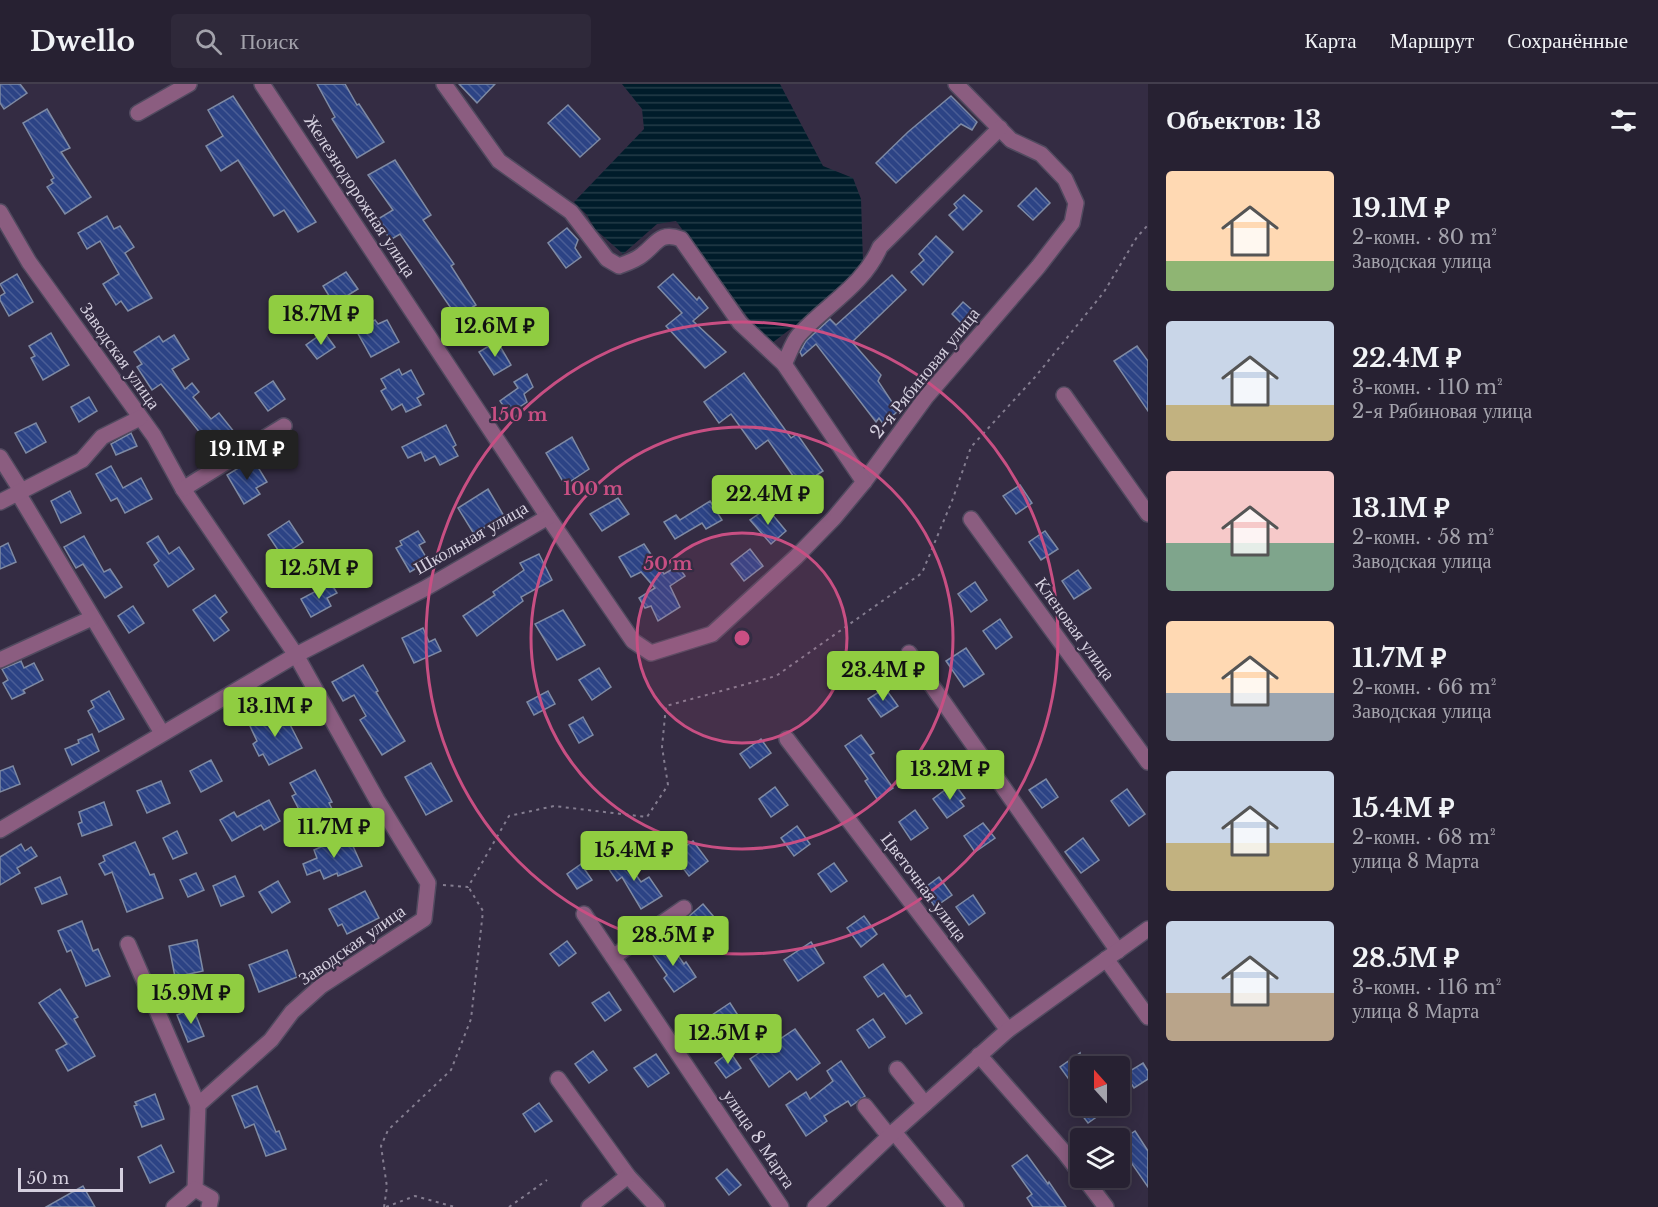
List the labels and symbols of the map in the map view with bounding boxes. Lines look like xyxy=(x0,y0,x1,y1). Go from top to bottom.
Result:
street label: Железнодорожная улица xyxy=(299,111,421,281)
pin: 18.7M ₽ xyxy=(266,295,376,346)
street label: Заводская улица xyxy=(75,298,165,414)
street label: 2-я Рябиновая улица xyxy=(865,303,985,443)
pin: 12.6M ₽ xyxy=(440,307,550,358)
text: 150 m xyxy=(491,404,548,426)
pin: 19.1M ₽ xyxy=(192,430,302,481)
pin: 22.4M ₽ xyxy=(713,475,823,526)
text: 100 m xyxy=(563,478,623,500)
street label: Школьная улица xyxy=(410,497,532,579)
pin: 12.5M ₽ xyxy=(264,549,374,600)
text: 50 m xyxy=(644,553,693,575)
street label: Кленовая улица xyxy=(1030,573,1120,685)
centre of rings xyxy=(732,628,752,648)
pin: 23.4M ₽ xyxy=(828,651,938,702)
pin: 13.1M ₽ xyxy=(220,687,330,738)
pin: 13.2M ₽ xyxy=(895,750,1005,801)
pin: 11.7M ₽ xyxy=(279,808,389,859)
street label: Цветочная улица xyxy=(876,828,972,946)
pin: 15.4M ₽ xyxy=(579,831,689,882)
street label: Заводская улица xyxy=(294,900,410,990)
pin: 28.5M ₽ xyxy=(618,916,728,967)
pin: 15.9M ₽ xyxy=(136,974,246,1025)
pin: 12.5M ₽ xyxy=(673,1014,783,1065)
north arrow xyxy=(1070,1056,1130,1116)
street label: улица 8 Марта xyxy=(718,1085,800,1193)
scale bar xyxy=(18,1165,123,1192)

